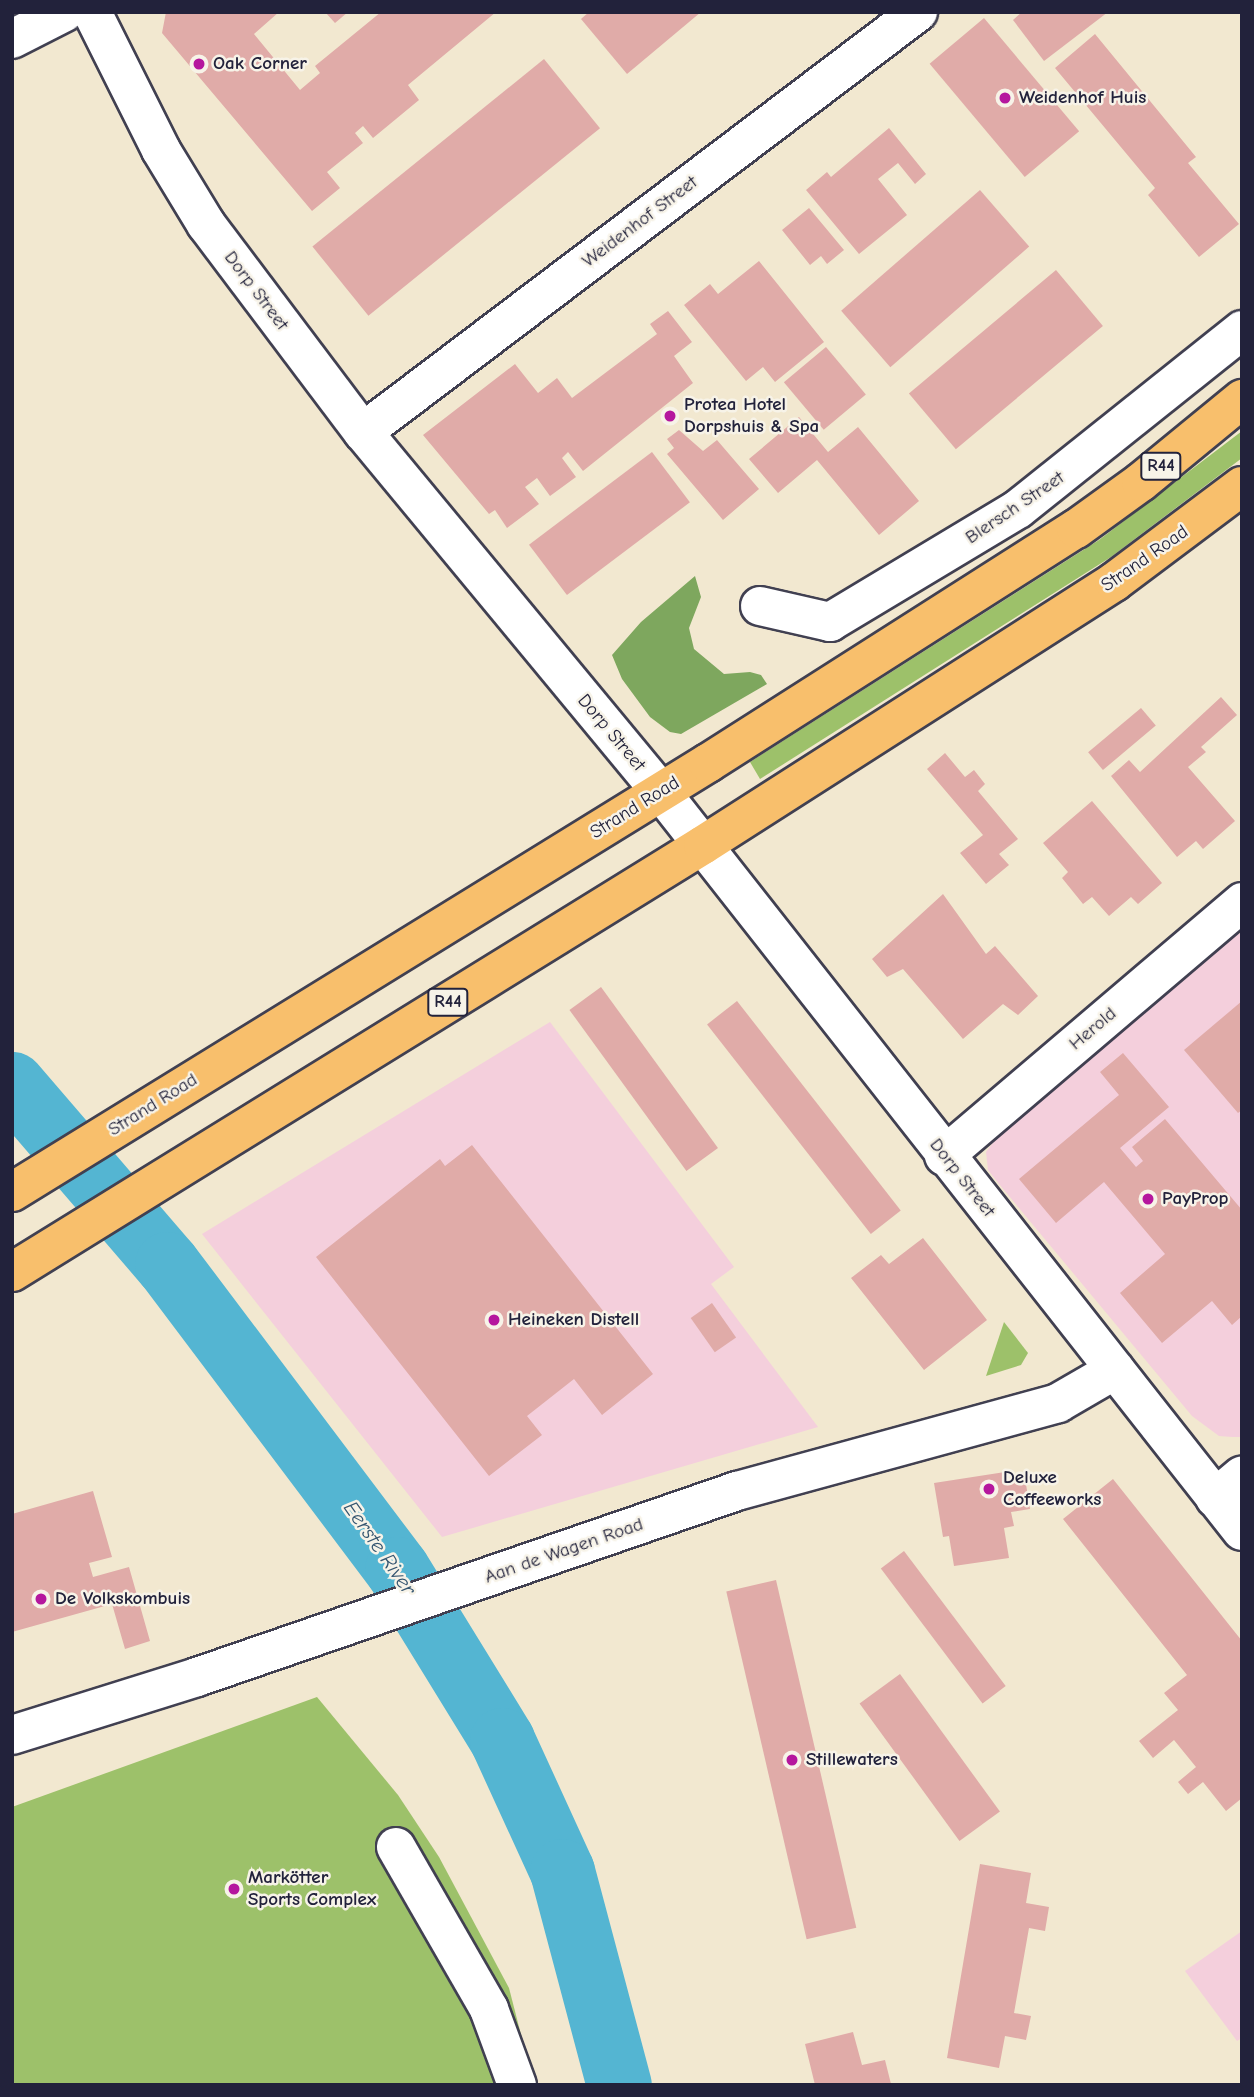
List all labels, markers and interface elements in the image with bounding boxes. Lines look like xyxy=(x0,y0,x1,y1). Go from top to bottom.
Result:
place label: Oak Corner xyxy=(213,53,307,75)
marker: Oak Corner xyxy=(191,56,207,72)
place label: Weidenhof Huis xyxy=(1019,87,1146,109)
marker: Weidenhof Huis xyxy=(997,90,1013,106)
street label: Weidenhof Street xyxy=(578,171,702,273)
street label: Dorp Street xyxy=(219,247,293,335)
place label: Protea Hotel Dorpshuis & Spa xyxy=(684,394,819,438)
marker: Protea Hotel Dorpshuis & Spa xyxy=(662,408,678,424)
road number: R44 xyxy=(1140,452,1182,480)
street label: Blersch Street xyxy=(961,467,1069,549)
street label: Strand Road xyxy=(1097,521,1193,597)
street label: Dorp Street xyxy=(572,690,650,776)
street label: Strand Road xyxy=(586,772,684,844)
road number: R44 xyxy=(427,987,469,1016)
street label: Herold xyxy=(1065,1003,1121,1055)
street label: Strand Road xyxy=(104,1069,202,1141)
street label: Dorp Street xyxy=(924,1134,1000,1222)
place label: PayProp xyxy=(1162,1188,1228,1210)
marker: PayProp xyxy=(1140,1191,1156,1207)
place label: Heineken Distell xyxy=(508,1309,639,1331)
marker: Heineken Distell xyxy=(486,1312,502,1328)
place label: Deluxe Coffeeworks xyxy=(1003,1467,1101,1511)
marker: Deluxe Coffeeworks xyxy=(981,1481,997,1497)
water label: Eerste River xyxy=(338,1496,422,1600)
street label: Aan de Wagen Road xyxy=(482,1513,646,1589)
place label: De Volkskombuis xyxy=(55,1588,190,1610)
marker: De Volkskombuis xyxy=(33,1591,49,1607)
place label: Stillewaters xyxy=(806,1749,898,1771)
marker: Stillewaters xyxy=(784,1752,800,1768)
place label: Markötter Sports Complex xyxy=(248,1867,376,1911)
marker: Markötter Sports Complex xyxy=(226,1881,242,1897)

